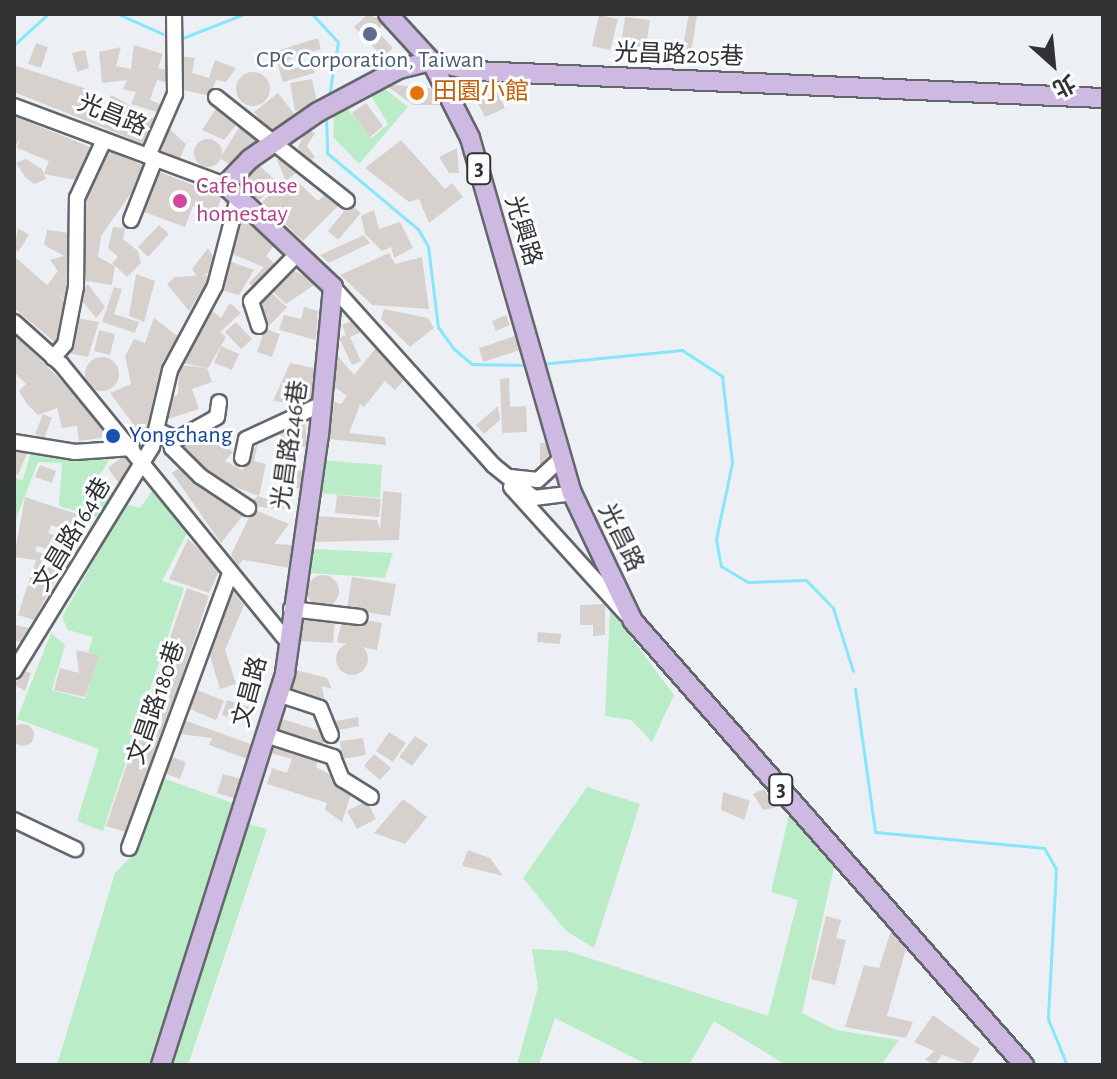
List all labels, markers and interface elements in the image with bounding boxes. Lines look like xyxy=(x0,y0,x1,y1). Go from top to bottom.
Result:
north arrow xyxy=(1013,24,1093,104)
marker: CPC Corporation, Taiwan xyxy=(361,25,379,43)
street label: 光昌路205巷 xyxy=(614,39,744,73)
place label: CPC Corporation, Taiwan xyxy=(256,47,484,75)
text: 北 xyxy=(1049,71,1079,100)
place label: 田園小館 xyxy=(433,79,529,107)
marker: 田園小館 xyxy=(408,84,426,102)
street label: 光昌路 xyxy=(73,89,151,143)
road number: 3 xyxy=(465,151,493,187)
place label: Cafe house homestay xyxy=(196,173,298,229)
marker: Cafe house homestay xyxy=(171,192,189,210)
street label: 光興路 xyxy=(498,192,546,270)
street label: 光昌路246巷 xyxy=(268,379,314,511)
place label: Yongchang xyxy=(129,422,232,450)
marker: Yongchang xyxy=(104,427,122,445)
street label: 文昌路164巷 xyxy=(28,473,118,597)
street label: 光昌路 xyxy=(591,499,649,577)
street label: 文昌路180巷 xyxy=(122,638,192,768)
street label: 文昌路 xyxy=(228,653,274,731)
road number: 3 xyxy=(767,772,795,808)

